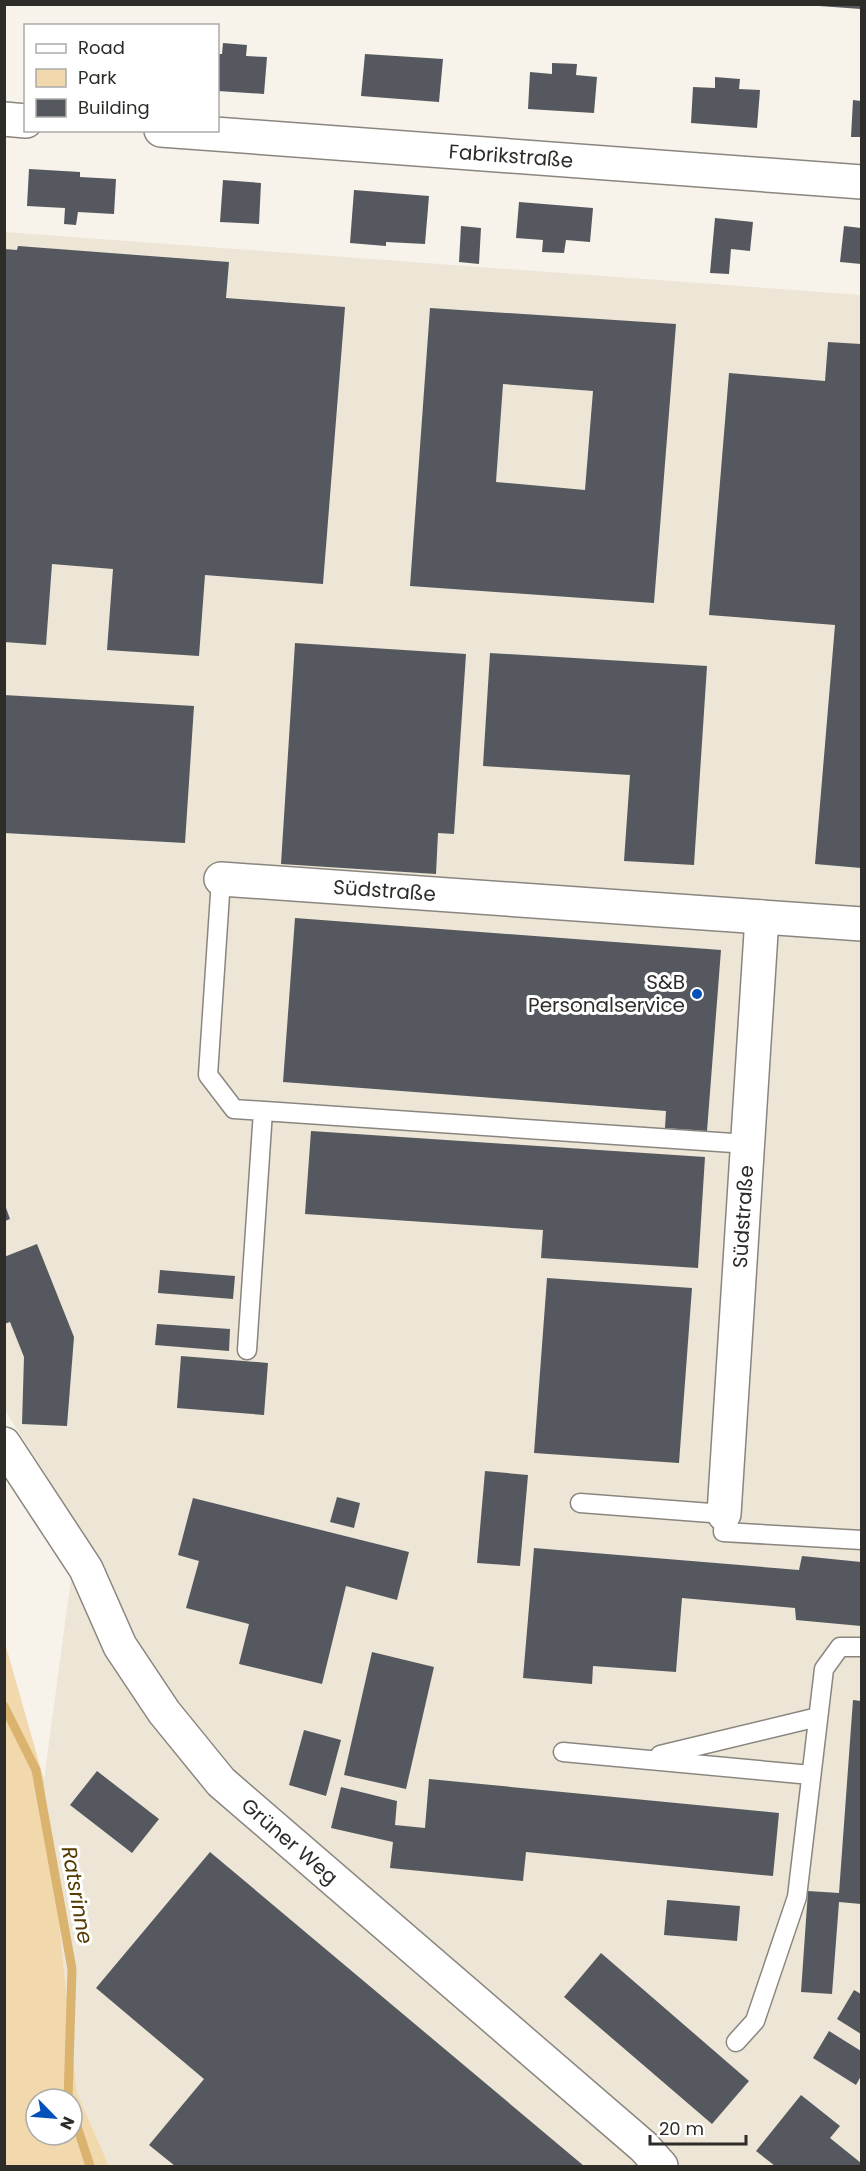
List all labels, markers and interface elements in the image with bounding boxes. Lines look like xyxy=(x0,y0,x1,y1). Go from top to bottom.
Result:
legend xyxy=(24,24,219,132)
text: Road xyxy=(78,35,125,60)
text: Park xyxy=(78,65,117,90)
text: Building xyxy=(78,95,150,120)
street label: Fabrikstraße xyxy=(448,137,574,175)
street label: Südstraße xyxy=(332,873,437,908)
place label: S&B Personalservice xyxy=(528,968,685,1019)
marker: S&B Personalservice xyxy=(690,987,704,1001)
street label: Südstraße xyxy=(726,1164,760,1269)
street label: Grüner Weg xyxy=(235,1792,344,1891)
water label: Ratsrinne xyxy=(55,1844,100,1946)
north arrow xyxy=(24,2087,84,2147)
scale bar xyxy=(650,2108,746,2146)
text: N xyxy=(54,2113,80,2133)
text: 20 m xyxy=(659,2116,704,2141)

